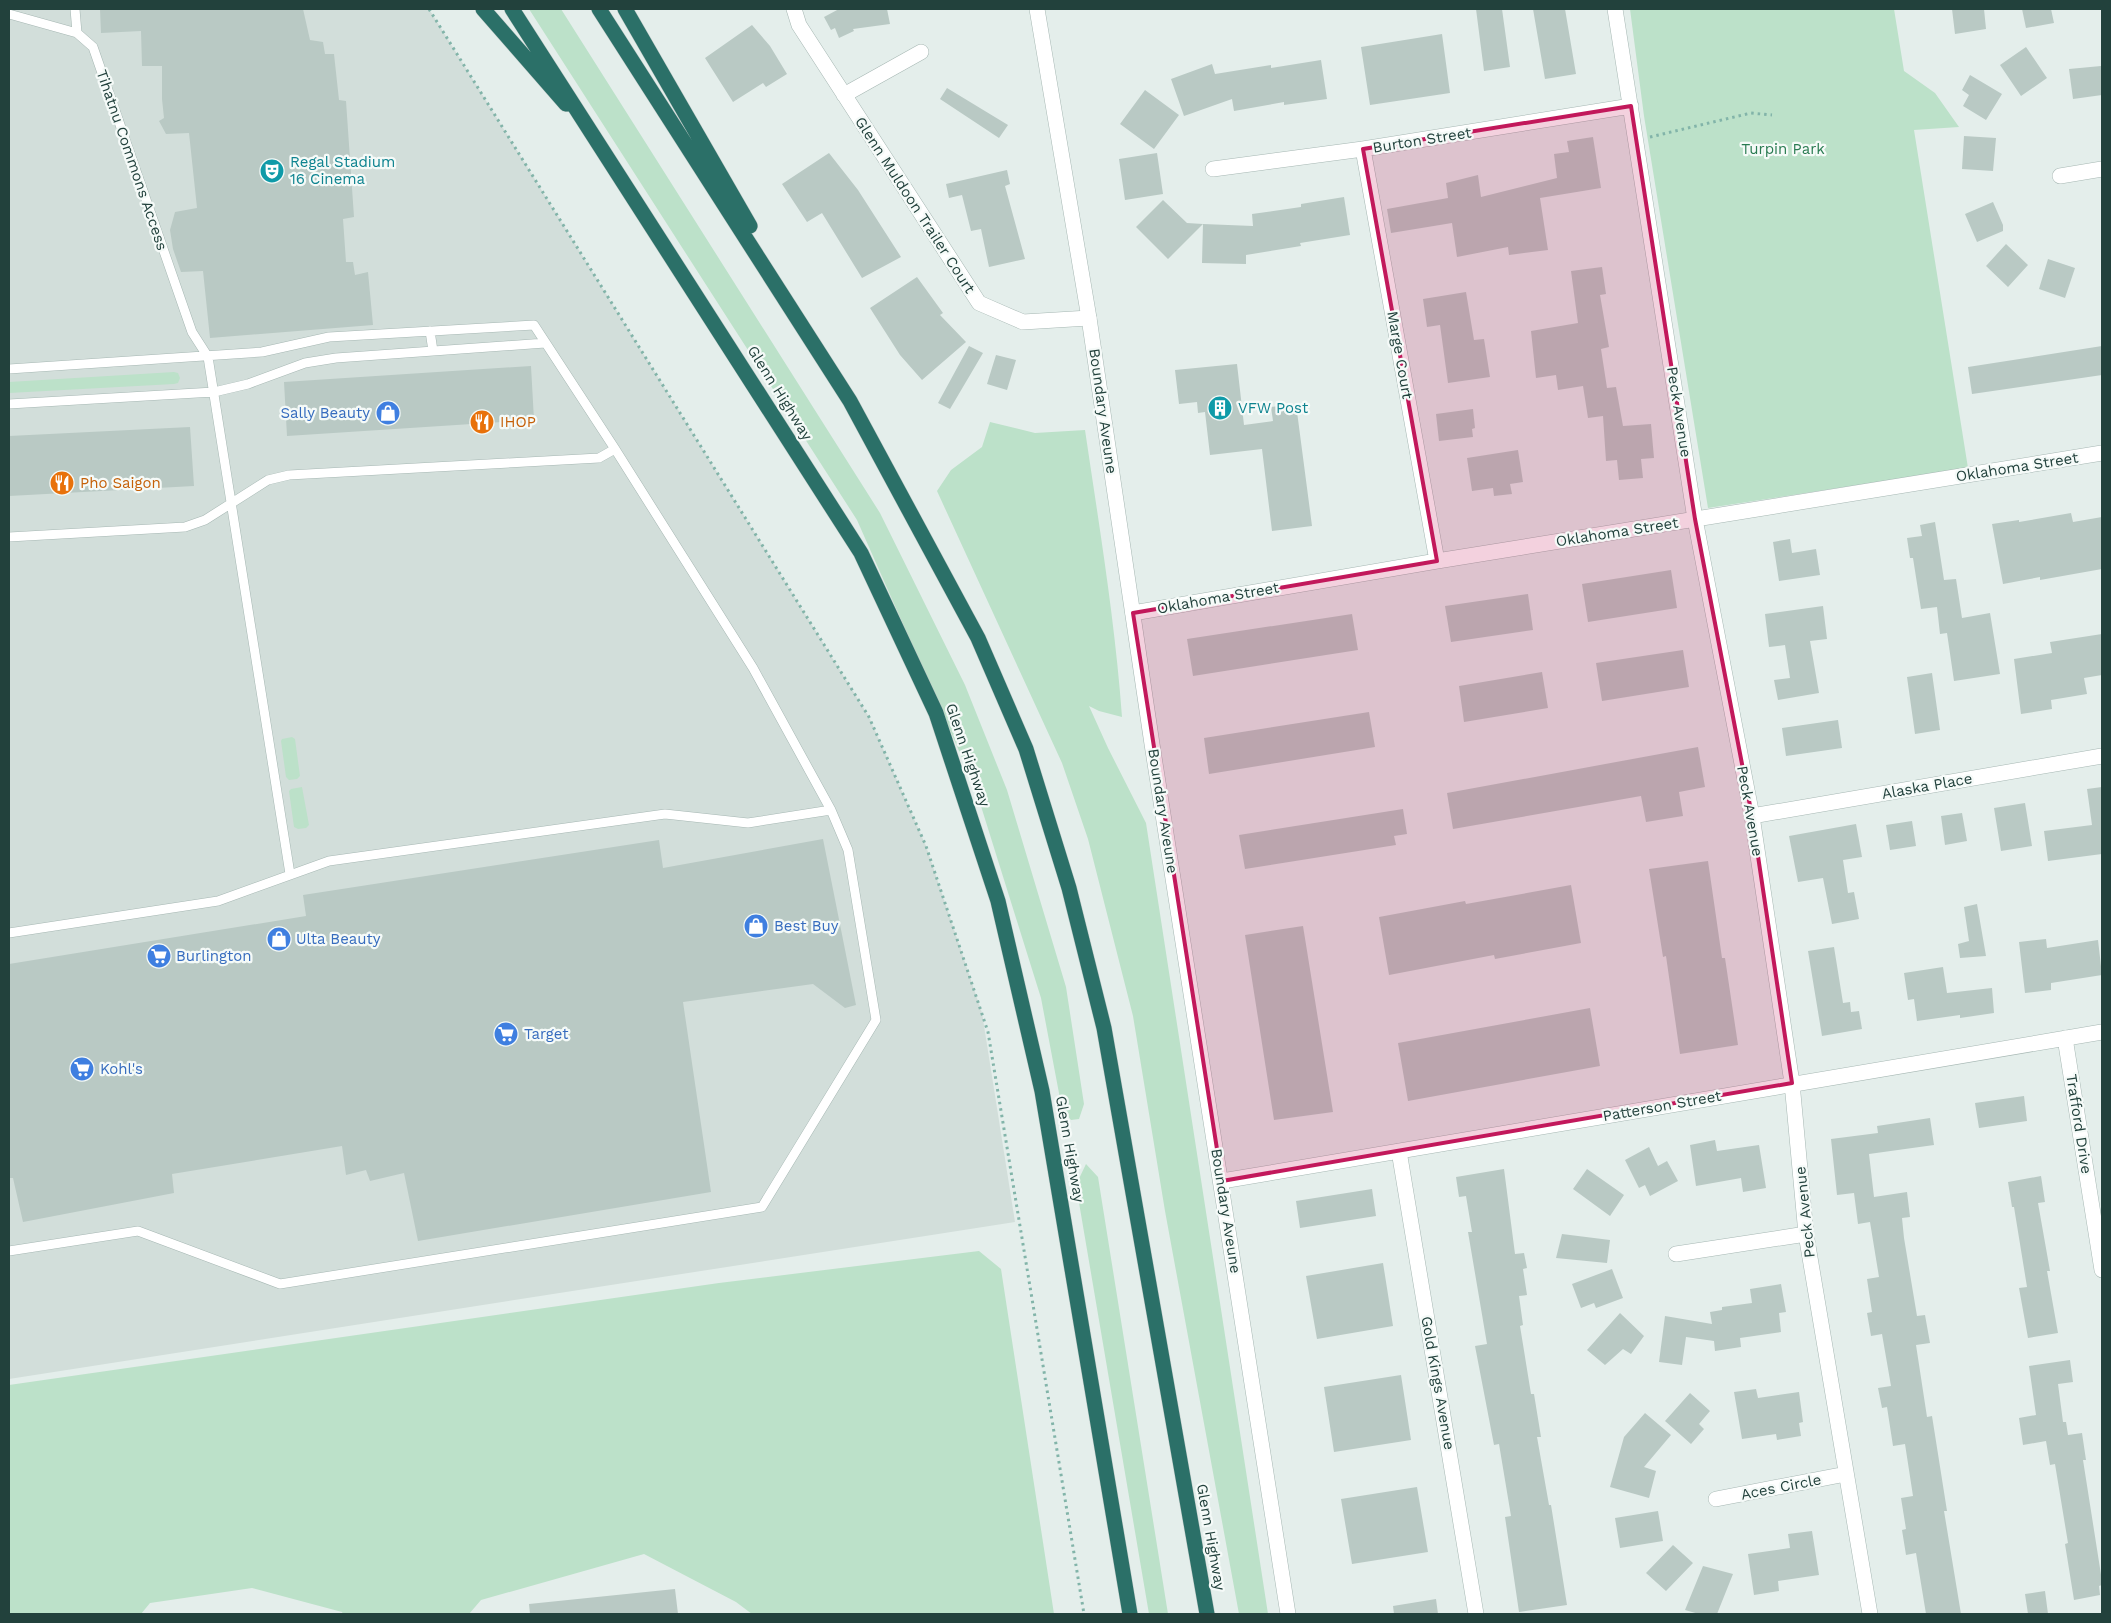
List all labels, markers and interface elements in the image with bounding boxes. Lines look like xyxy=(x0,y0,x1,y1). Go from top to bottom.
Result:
street label: Tihatnu Commons Access xyxy=(93,67,171,253)
street label: Glenn Muldoon Trailer Court xyxy=(851,113,979,297)
street label: Burton Street xyxy=(1371,123,1473,157)
park label: Turpin Park xyxy=(1741,140,1825,158)
place label: Regal Stadium 16 Cinema xyxy=(290,153,395,188)
theatre icon: Regal Stadium 16 Cinema xyxy=(259,158,285,184)
street label: Marge Court xyxy=(1383,310,1417,401)
street label: Glenn Highway xyxy=(744,342,816,444)
street label: Boundary Aveune xyxy=(1085,347,1121,475)
street label: Peck Avenue xyxy=(1663,365,1695,459)
building icon: VFW Post xyxy=(1207,395,1233,421)
place label: VFW Post xyxy=(1238,399,1309,417)
shop icon: Sally Beauty xyxy=(375,400,401,426)
place label: Sally Beauty xyxy=(281,404,370,422)
restaurant icon: IHOP xyxy=(469,409,495,435)
place label: IHOP xyxy=(500,413,536,431)
street label: Oklahoma Street xyxy=(1954,448,2080,486)
restaurant icon: Pho Saigon xyxy=(49,470,75,496)
place label: Pho Saigon xyxy=(80,474,161,492)
street label: Oklahoma Street xyxy=(1554,513,1680,551)
street label: Oklahoma Street xyxy=(1156,578,1281,618)
street label: Glenn Highway xyxy=(942,701,994,809)
street label: Boundary Aveune xyxy=(1144,747,1182,875)
street label: Peck Avenue xyxy=(1733,764,1767,858)
street label: Alaska Place xyxy=(1880,769,1974,803)
shop icon: Best Buy xyxy=(743,913,769,939)
place label: Best Buy xyxy=(774,917,839,935)
shop icon: Ulta Beauty xyxy=(266,926,292,952)
place label: Ulta Beauty xyxy=(296,930,381,948)
supermarket icon: Burlington xyxy=(146,943,172,969)
place label: Burlington xyxy=(176,947,252,965)
supermarket icon: Target xyxy=(493,1021,519,1047)
place label: Target xyxy=(524,1025,569,1043)
supermarket icon: Kohl's xyxy=(69,1056,95,1082)
place label: Kohl's xyxy=(100,1060,143,1078)
street label: Trafford Drive xyxy=(2062,1073,2096,1175)
street label: Patterson Street xyxy=(1601,1087,1723,1125)
street label: Glenn Highway xyxy=(1052,1094,1088,1204)
street label: Boundary Aveune xyxy=(1207,1147,1245,1275)
street label: Peck Avenue xyxy=(1791,1165,1819,1259)
street label: Gold Kings Avenue xyxy=(1417,1315,1459,1451)
street label: Aces Circle xyxy=(1739,1470,1823,1504)
street label: Glenn Highway xyxy=(1193,1482,1229,1592)

